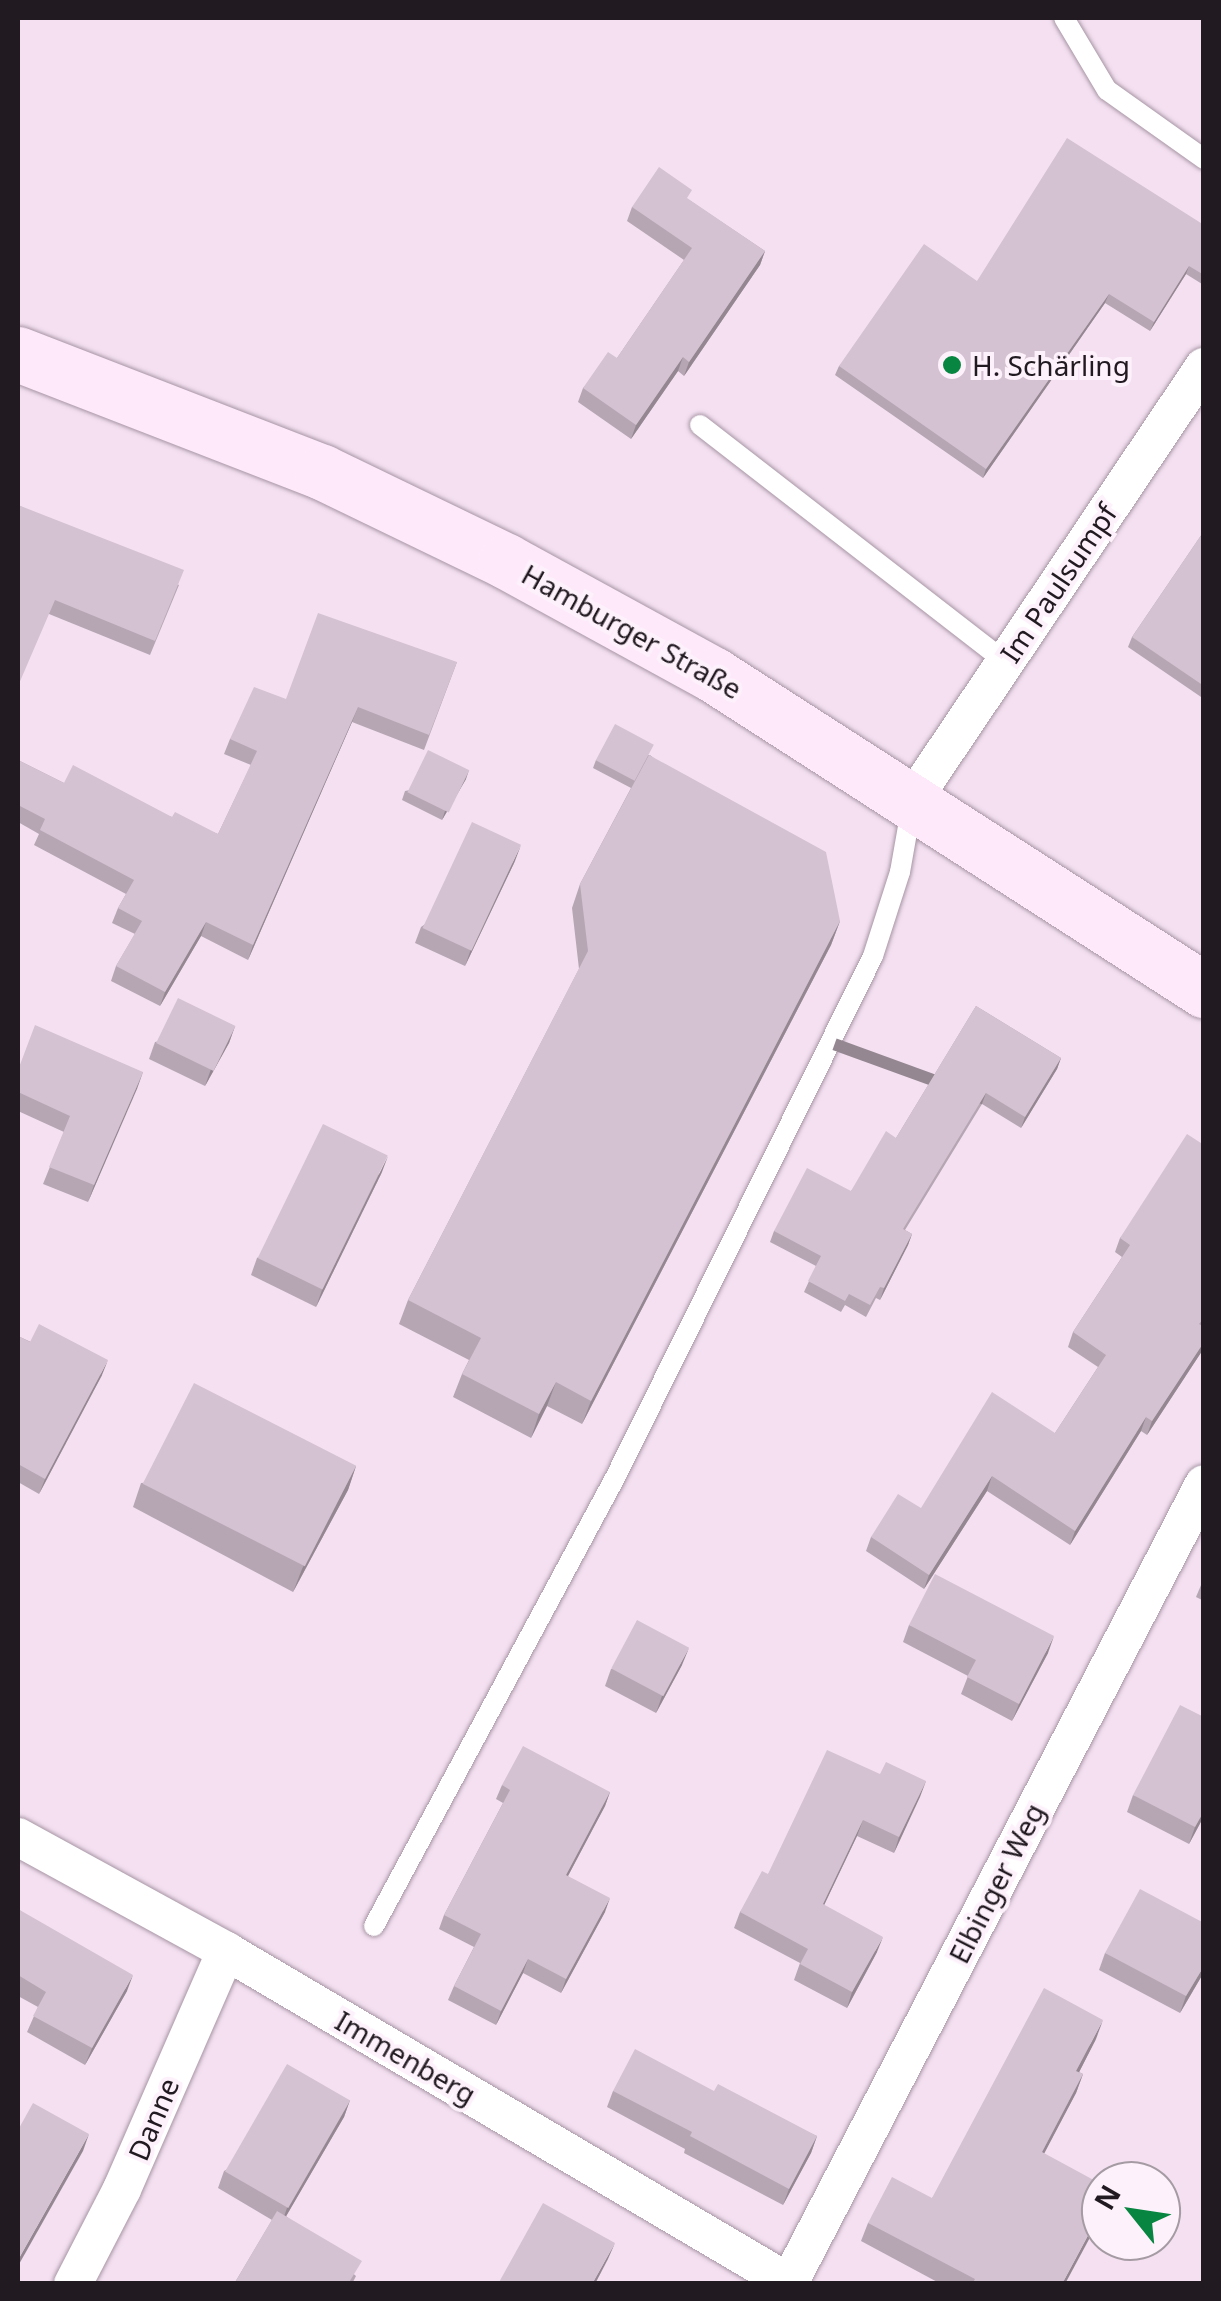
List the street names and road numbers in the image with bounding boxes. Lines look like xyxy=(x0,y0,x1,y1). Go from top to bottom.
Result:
street label: Im Paulsumpf xyxy=(993,497,1123,669)
street label: Hamburger Straße xyxy=(516,557,748,705)
street label: Elbinger Weg xyxy=(941,1797,1051,1969)
street label: Immenberg xyxy=(330,2003,482,2111)
street label: Danne xyxy=(121,2073,185,2165)

